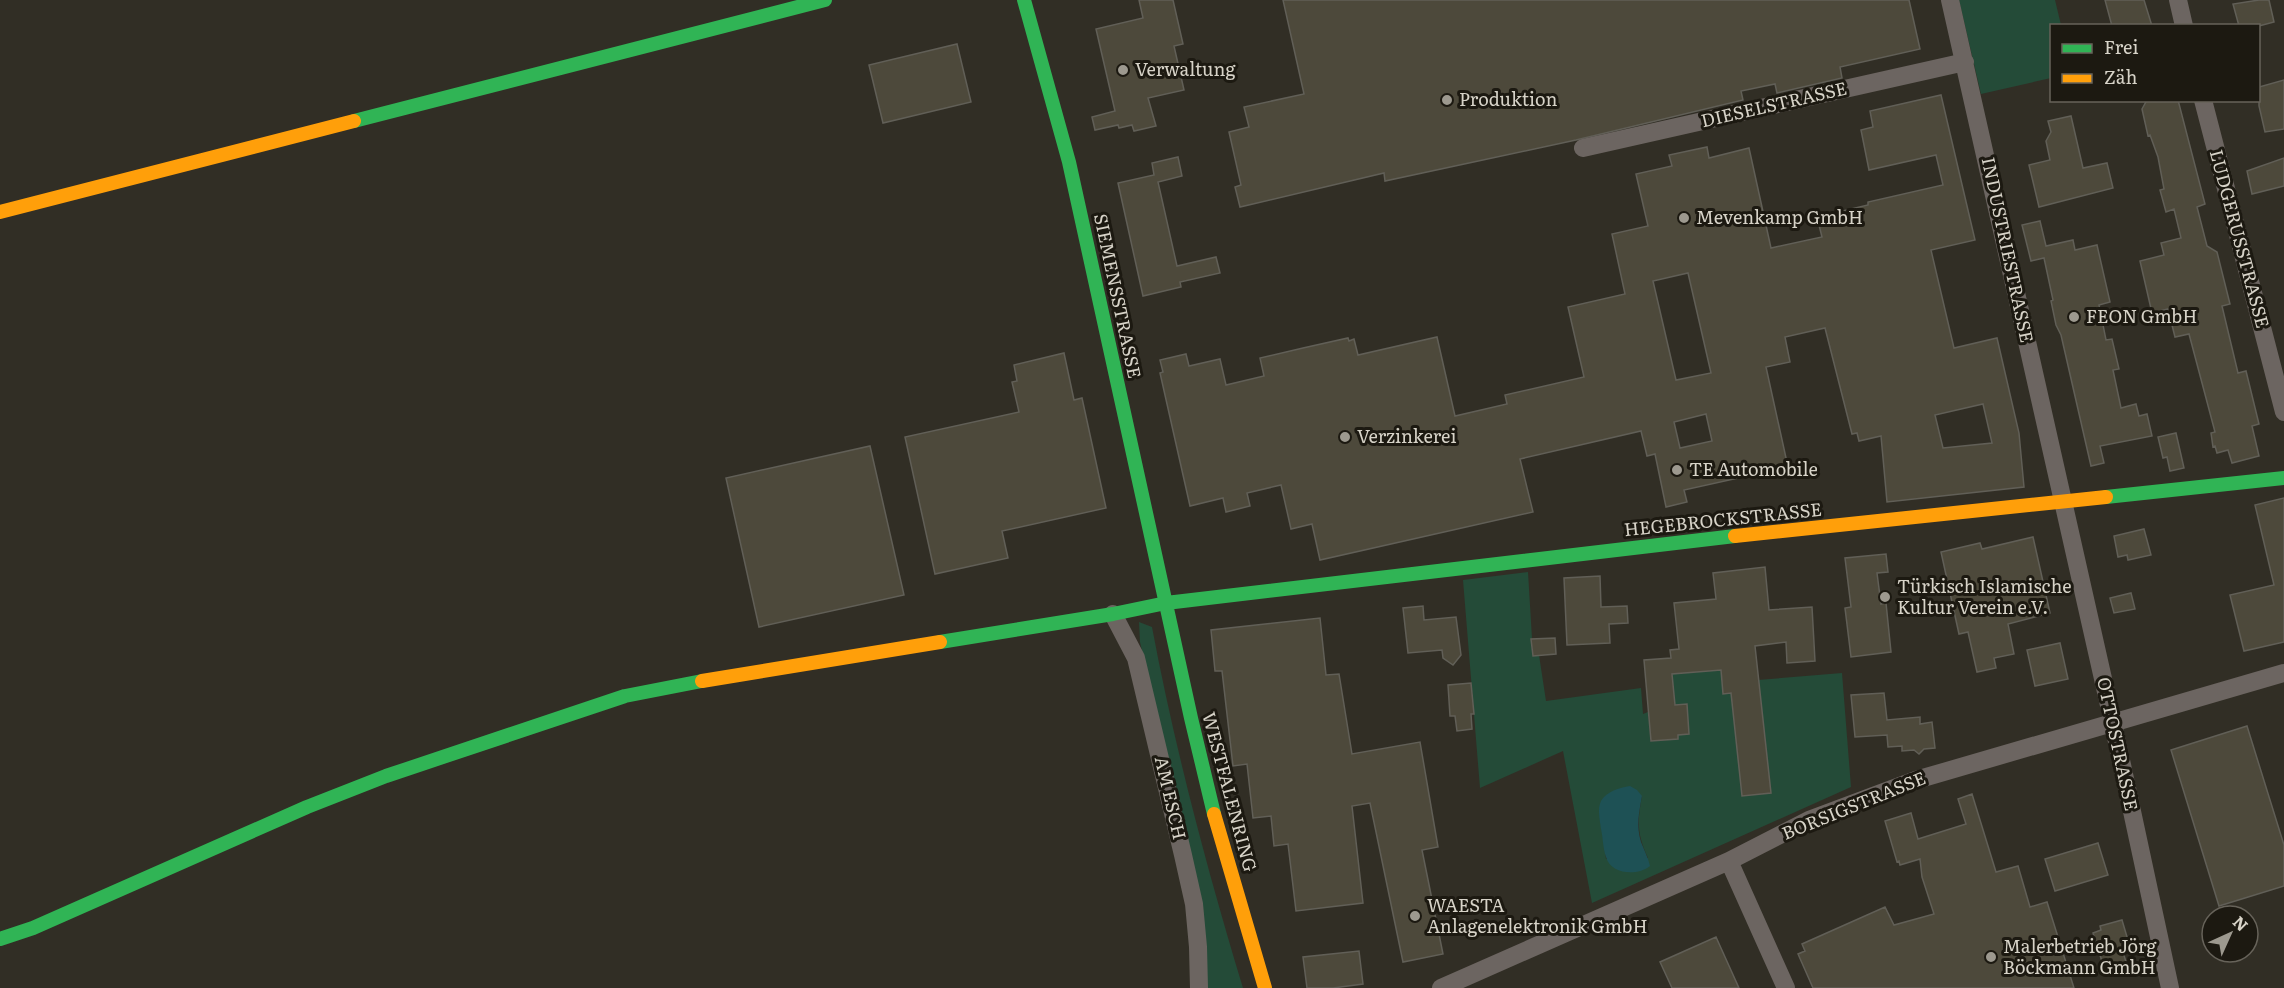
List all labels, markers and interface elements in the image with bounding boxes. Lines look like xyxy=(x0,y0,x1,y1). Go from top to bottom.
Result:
legend xyxy=(2050,24,2260,102)
text: Frei xyxy=(2104,33,2138,60)
place label: Verwaltung xyxy=(1135,55,1236,82)
marker: Verwaltung xyxy=(1116,63,1130,77)
text: Zäh xyxy=(2104,63,2138,90)
street label: DIESELSTRASSE xyxy=(1698,74,1849,133)
place label: Produktion xyxy=(1459,85,1557,112)
marker: Produktion xyxy=(1440,93,1454,107)
street label: LUDGERUSSTRASSE xyxy=(2204,146,2277,331)
street label: INDUSTRIESTRASSE xyxy=(1976,154,2041,345)
place label: Mevenkamp GmbH xyxy=(1696,203,1863,230)
street label: SIEMENSSTRASSE xyxy=(1088,211,1149,381)
marker: Mevenkamp GmbH xyxy=(1677,211,1691,225)
place label: FEON GmbH xyxy=(2086,302,2197,329)
marker: FEON GmbH xyxy=(2067,310,2081,324)
place label: Verzinkerei xyxy=(1357,422,1456,449)
marker: Verzinkerei xyxy=(1338,430,1352,444)
place label: TE Automobile xyxy=(1689,455,1818,482)
marker: TE Automobile xyxy=(1670,463,1684,477)
street label: HEGEBROCKSTRASSE xyxy=(1623,495,1823,542)
place label: Türkisch Islamische Kultur Verein e.V. xyxy=(1897,572,2072,620)
marker: Türkisch Islamische Kultur Verein e.V. xyxy=(1878,590,1892,604)
street label: OTTOSTRASSE xyxy=(2091,674,2146,813)
street label: WESTFALENRING xyxy=(1196,709,1265,874)
street label: AM ESCH xyxy=(1149,753,1194,842)
street label: BORSIGSTRASSE xyxy=(1777,763,1929,846)
place label: WAESTA Anlagenelektronik GmbH xyxy=(1427,891,1648,939)
north arrow xyxy=(2200,904,2260,964)
marker: WAESTA Anlagenelektronik GmbH xyxy=(1408,909,1422,923)
text: N xyxy=(2228,909,2255,936)
place label: Malerbetrieb Jörg Böckmann GmbH xyxy=(2003,932,2157,980)
marker: Malerbetrieb Jörg Böckmann GmbH xyxy=(1984,950,1998,964)

